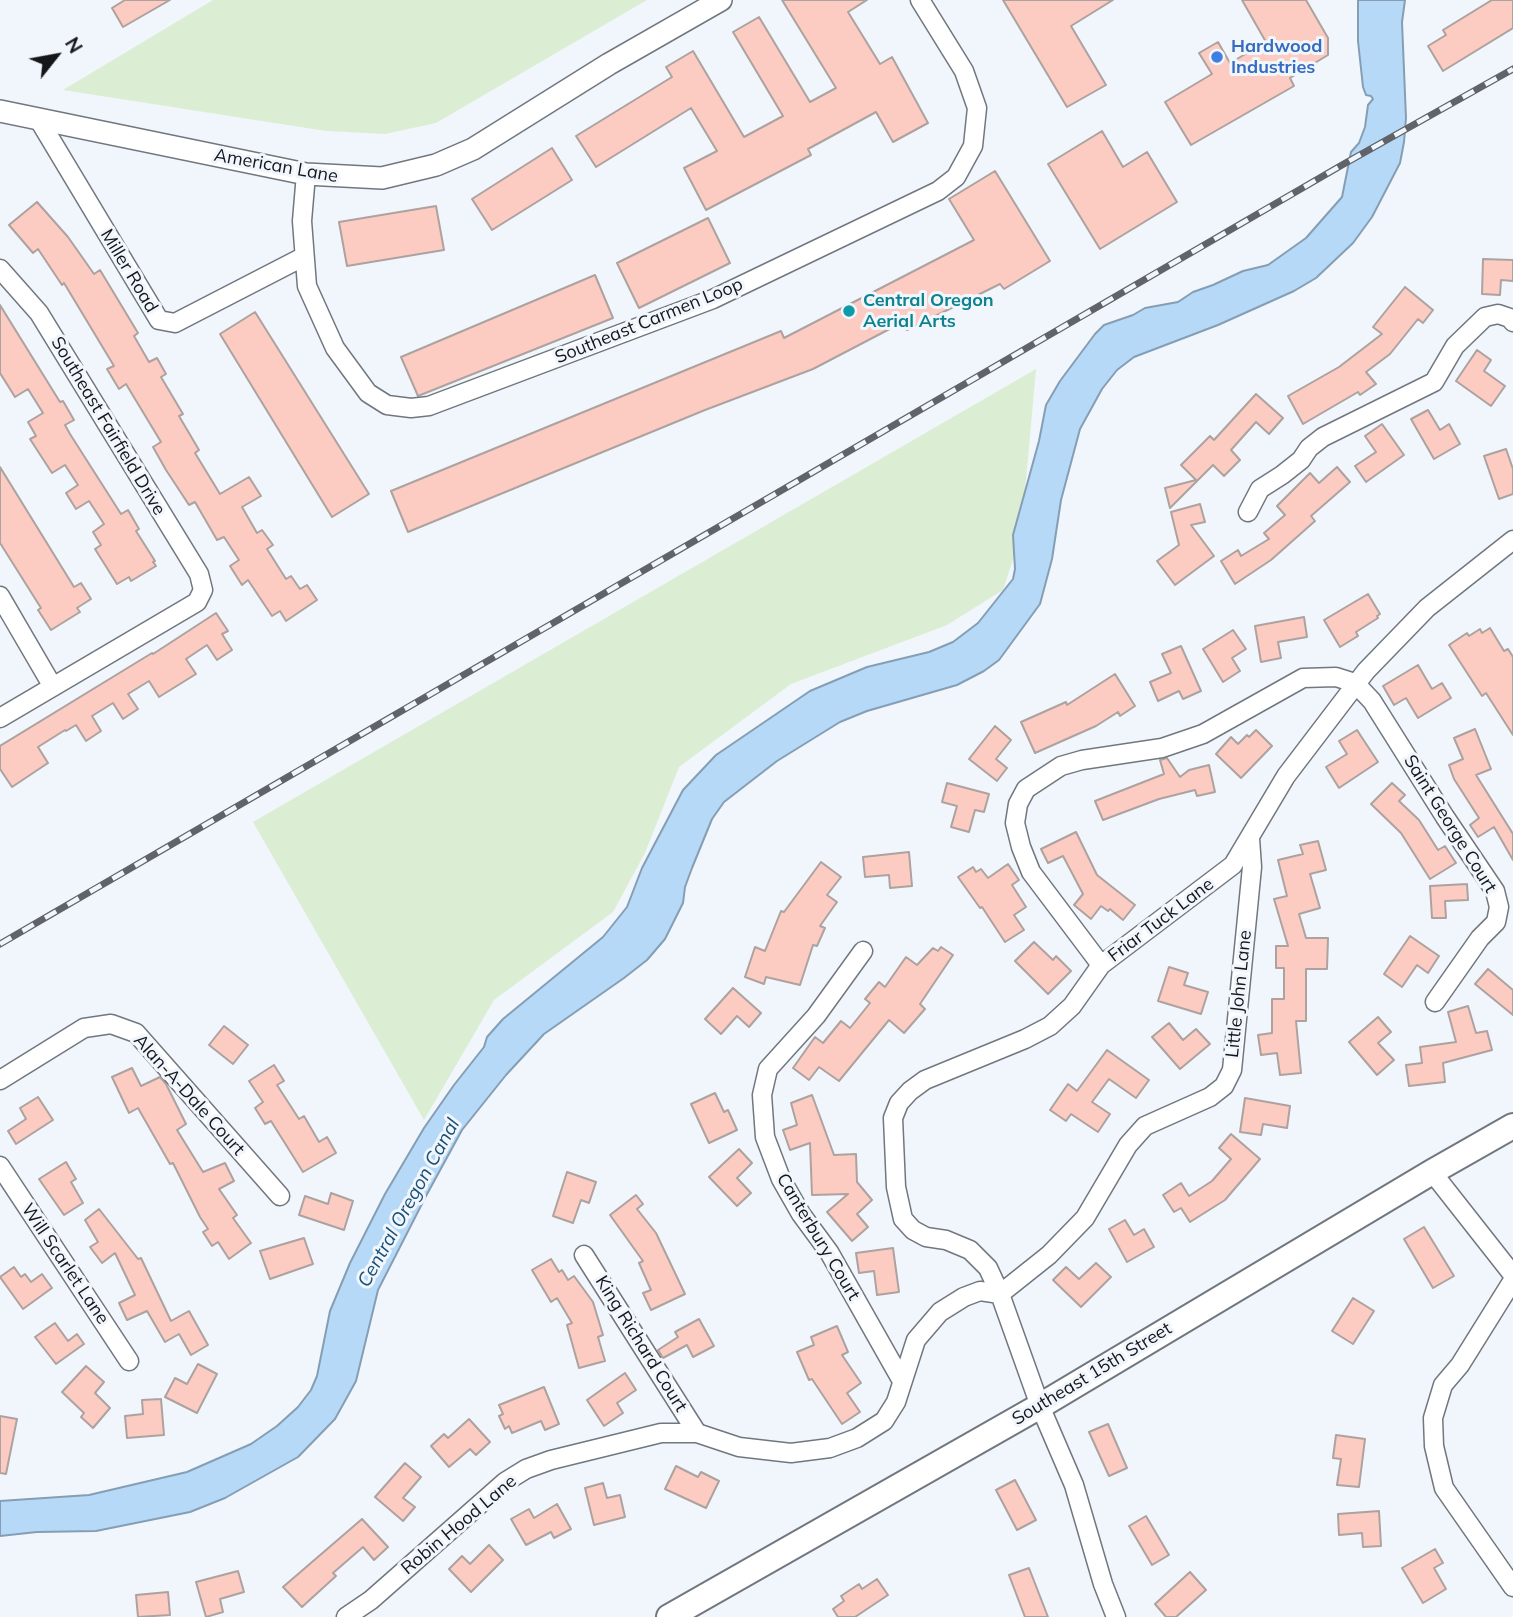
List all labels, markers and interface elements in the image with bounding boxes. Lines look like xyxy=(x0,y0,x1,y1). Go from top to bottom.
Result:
north arrow xyxy=(21,21,91,91)
text: N xyxy=(60,33,88,58)
place label: Hardwood Industries xyxy=(1231,36,1322,78)
marker: Hardwood Industries xyxy=(1209,49,1225,65)
street label: American Lane xyxy=(212,144,340,188)
street label: Miller Road xyxy=(96,225,162,317)
street label: Southeast Carmen Loop xyxy=(552,273,746,369)
place label: Central Oregon Aerial Arts xyxy=(863,290,994,332)
marker: Central Oregon Aerial Arts xyxy=(841,303,857,319)
street label: Southeast Fairfield Drive xyxy=(46,333,170,519)
street label: Saint George Court xyxy=(1399,751,1501,897)
street label: Friar Tuck Lane xyxy=(1104,873,1218,967)
street label: Little John Lane xyxy=(1222,929,1256,1059)
street label: Alan-A-Dale Court xyxy=(129,1030,249,1160)
water label: Central Oregon Canal xyxy=(353,1115,465,1291)
street label: Canterbury Court xyxy=(772,1170,864,1304)
street label: Will Scarlet Lane xyxy=(17,1200,113,1328)
street label: King Richard Court xyxy=(590,1272,692,1416)
street label: Southeast 15th Street xyxy=(1008,1318,1176,1430)
street label: Robin Hood Lane xyxy=(397,1471,521,1579)

